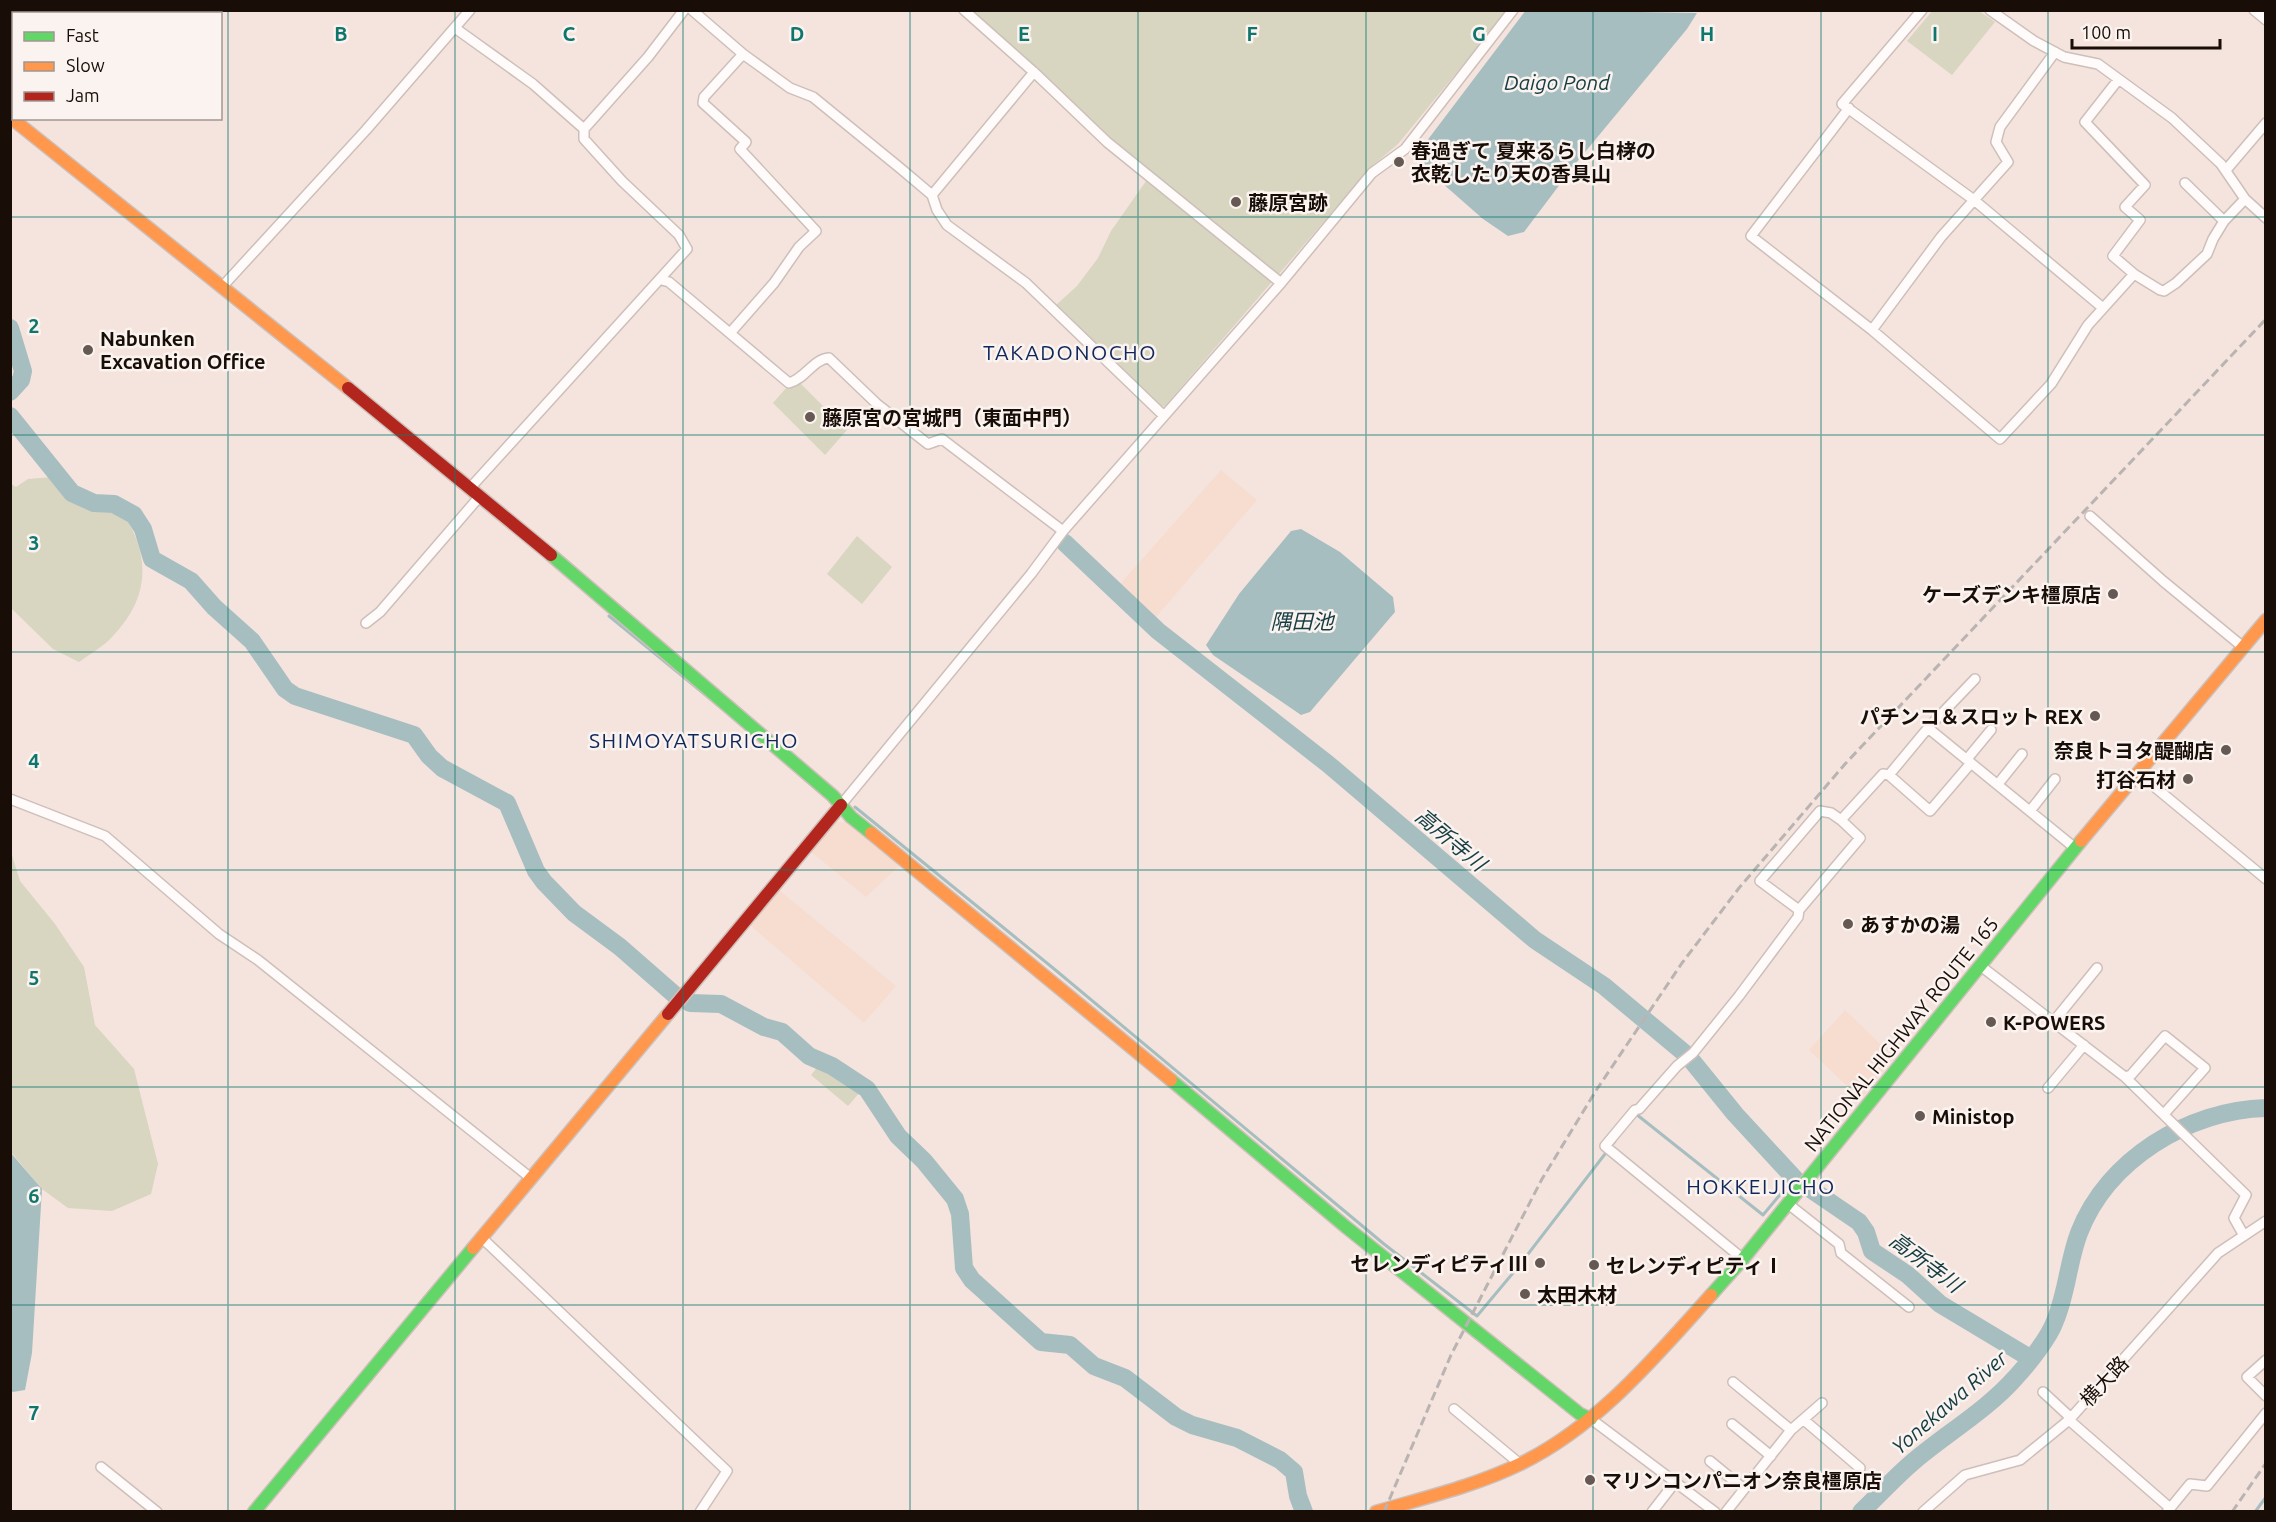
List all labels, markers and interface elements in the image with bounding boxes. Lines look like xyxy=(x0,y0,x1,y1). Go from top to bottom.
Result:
legend xyxy=(12,12,222,120)
scale bar xyxy=(2072,12,2220,50)
text: B xyxy=(334,22,348,45)
text: C xyxy=(563,22,576,45)
text: D xyxy=(790,22,804,45)
text: E xyxy=(1018,22,1030,45)
text: F xyxy=(1246,22,1258,45)
text: G xyxy=(1472,22,1486,45)
text: H xyxy=(1700,22,1714,45)
text: I xyxy=(1932,22,1938,45)
text: 100 m xyxy=(2081,22,2131,42)
text: Fast xyxy=(66,25,99,45)
text: Slow xyxy=(66,55,105,75)
water label: Daigo Pond xyxy=(1504,70,1611,94)
text: Jam xyxy=(66,85,100,105)
place label: 春過ぎて 夏来るらし白𣑥の 衣乾したり天の香具山 xyxy=(1411,139,1656,185)
marker: 春過ぎて 夏来るらし白𣑥の 衣乾したり天の香具山 xyxy=(1392,155,1406,169)
place label: 藤原宮跡 xyxy=(1248,191,1328,214)
marker: 藤原宮跡 xyxy=(1229,195,1243,209)
text: 2 xyxy=(28,314,40,337)
place label: Nabunken Excavation Office xyxy=(100,327,265,373)
district label: TAKADONOCHO xyxy=(983,340,1157,364)
marker: Nabunken Excavation Office xyxy=(81,343,95,357)
place label: 藤原宮の宮城門（東面中門） xyxy=(822,406,1082,429)
marker: 藤原宮の宮城門（東面中門） xyxy=(803,410,817,424)
text: 3 xyxy=(28,531,40,554)
place label: ケーズデンキ橿原店 xyxy=(1922,583,2101,606)
marker: ケーズデンキ橿原店 xyxy=(2106,587,2120,601)
water label: 隅田池 xyxy=(1271,609,1335,633)
place label: パチンコ＆スロット REX xyxy=(1860,705,2083,728)
marker: パチンコ＆スロット REX xyxy=(2088,709,2102,723)
district label: SHIMOYATSURICHO xyxy=(589,728,799,752)
place label: 奈良トヨタ醍醐店 xyxy=(2054,739,2214,762)
marker: 奈良トヨタ醍醐店 xyxy=(2219,743,2233,757)
text: 4 xyxy=(28,749,40,772)
place label: 打谷石材 xyxy=(2096,768,2176,791)
marker: 打谷石材 xyxy=(2181,772,2195,786)
water label: 高所寺川 xyxy=(1411,803,1492,876)
street label: NATIONAL HIGHWAY ROUTE 165 xyxy=(1799,912,2003,1156)
place label: あすかの湯 xyxy=(1860,913,1960,936)
marker: あすかの湯 xyxy=(1841,917,1855,931)
text: 5 xyxy=(28,966,40,989)
place label: K-POWERS xyxy=(2003,1011,2105,1034)
marker: K-POWERS xyxy=(1984,1015,1998,1029)
place label: Ministop xyxy=(1932,1105,2014,1128)
marker: Ministop xyxy=(1913,1109,1927,1123)
district label: HOKKEIJICHO xyxy=(1686,1174,1836,1198)
text: 6 xyxy=(28,1184,40,1207)
water label: 高所寺川 xyxy=(1885,1227,1968,1298)
place label: セレンディピティⅢ xyxy=(1351,1252,1528,1275)
place label: セレンディピティⅠ xyxy=(1606,1254,1783,1277)
marker: セレンディピティⅢ xyxy=(1533,1256,1547,1270)
marker: セレンディピティⅠ xyxy=(1587,1258,1601,1272)
place label: 太田木材 xyxy=(1537,1283,1617,1306)
marker: 太田木材 xyxy=(1518,1287,1532,1301)
water label: Yonekawa River xyxy=(1886,1345,2012,1459)
street label: 横大路 xyxy=(2075,1351,2133,1411)
text: 7 xyxy=(28,1401,40,1424)
place label: マリンコンパニオン奈良橿原店 xyxy=(1602,1469,1882,1492)
marker: マリンコンパニオン奈良橿原店 xyxy=(1583,1473,1597,1487)

